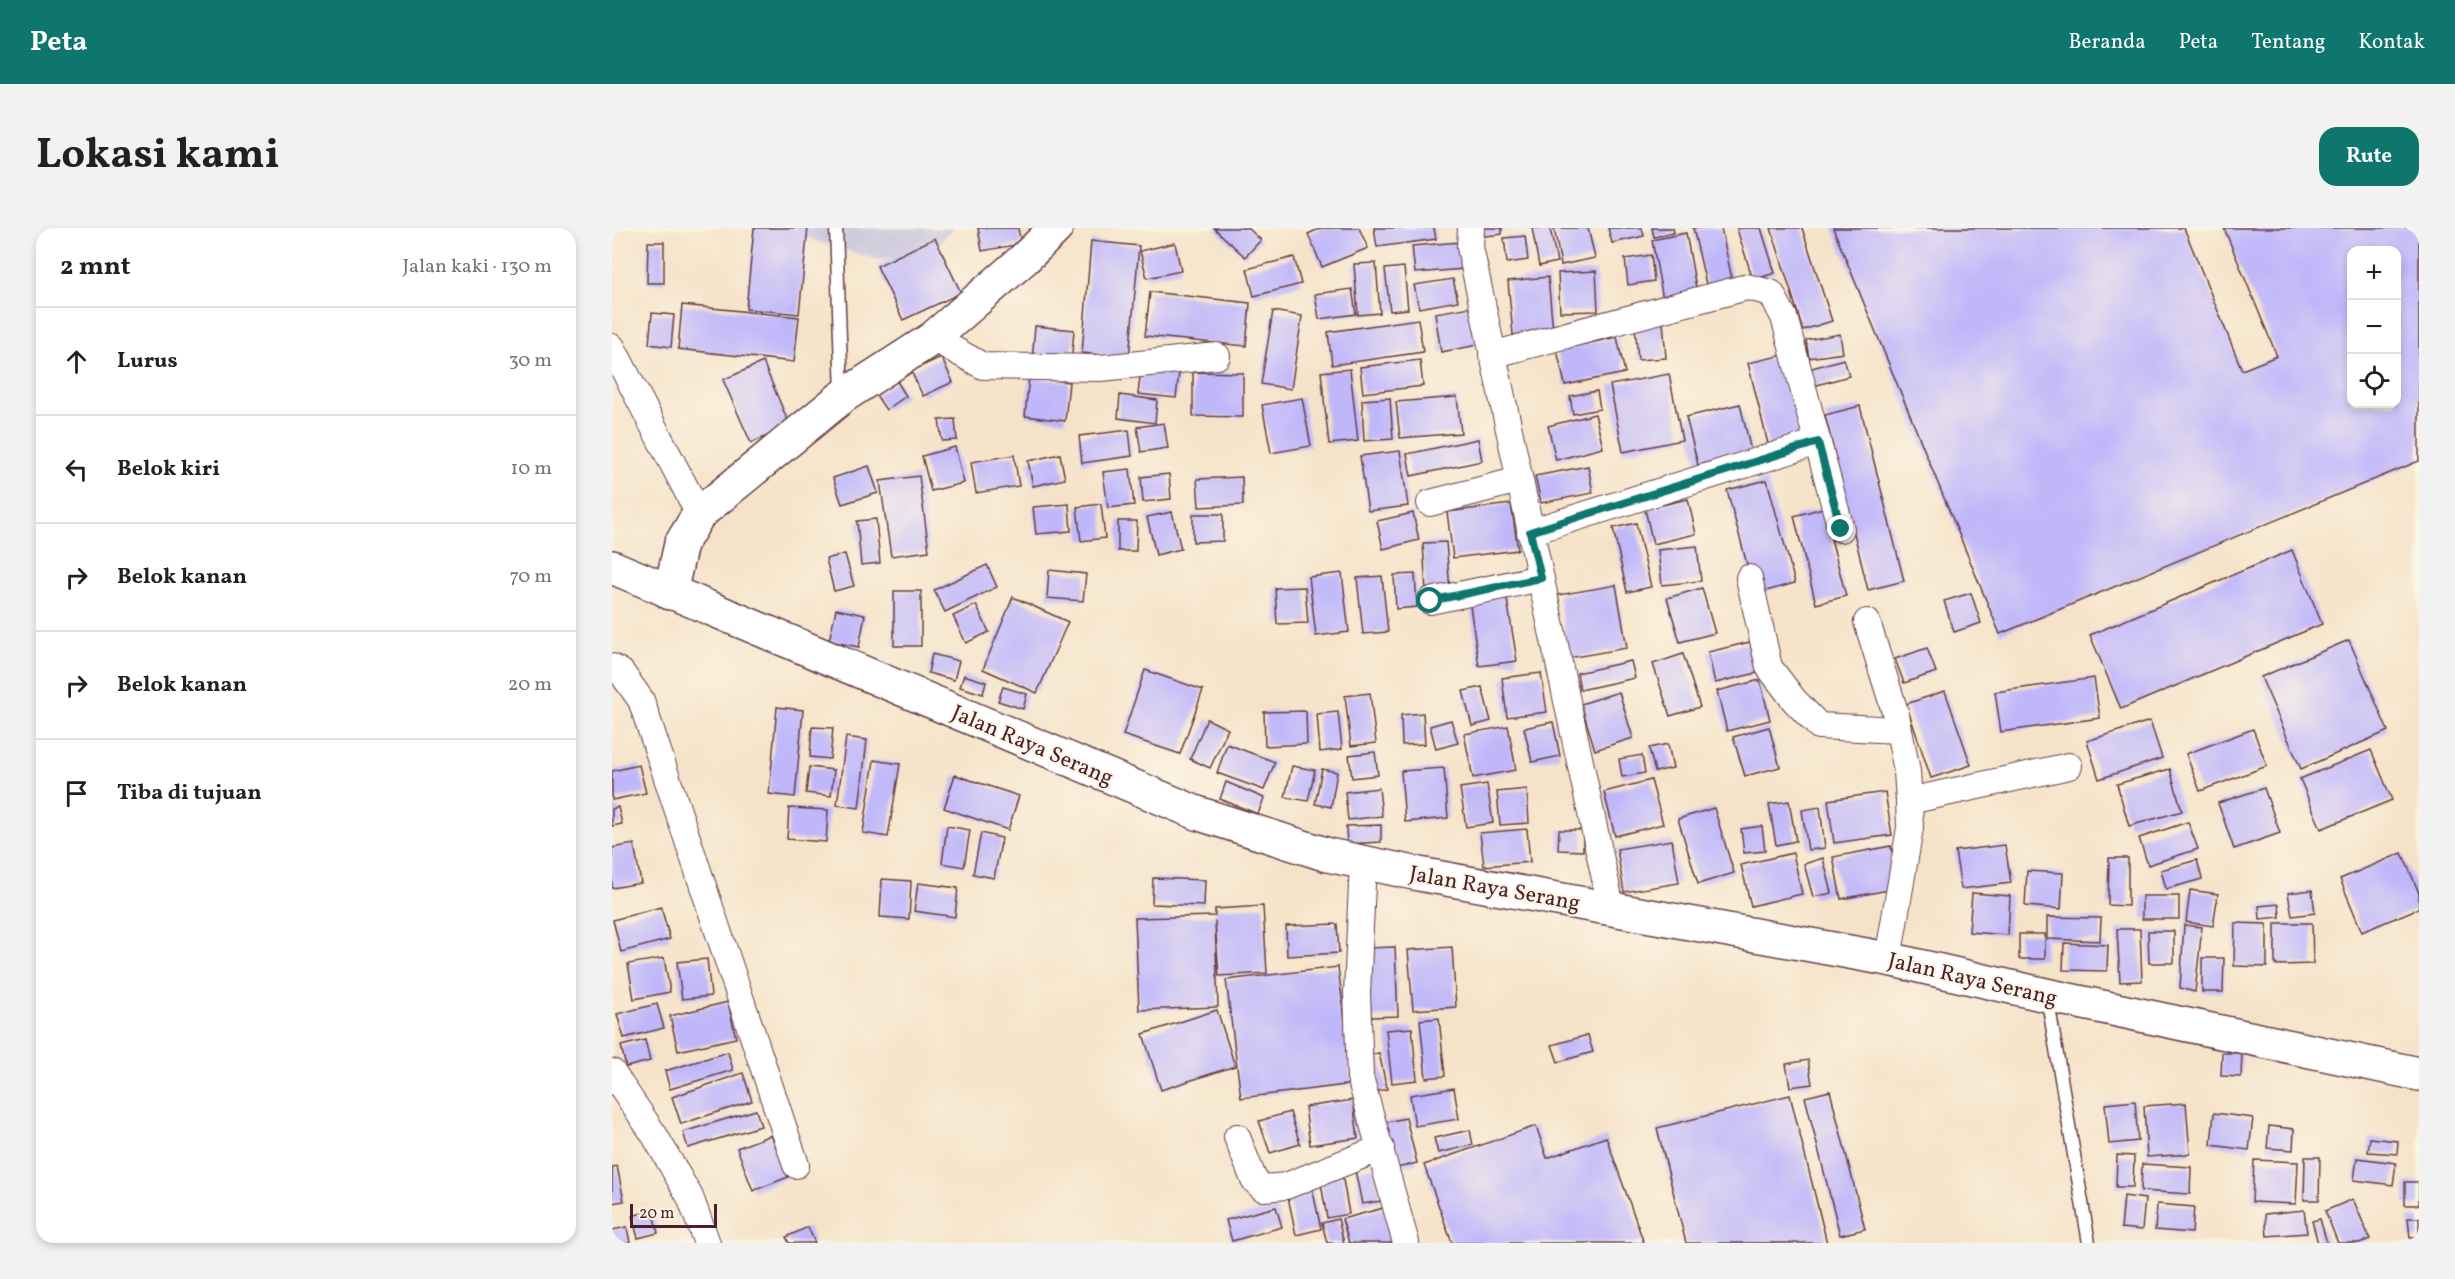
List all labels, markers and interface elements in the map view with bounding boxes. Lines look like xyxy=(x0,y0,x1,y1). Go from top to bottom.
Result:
text: Peta xyxy=(30,23,87,62)
text: Beranda xyxy=(2068,28,2146,57)
text: Peta xyxy=(2179,28,2218,57)
text: Tentang xyxy=(2251,28,2326,57)
text: Kontak xyxy=(2359,28,2425,57)
text: Lokasi kami xyxy=(36,127,280,186)
button: Rute xyxy=(2319,127,2419,186)
map controls xyxy=(2347,246,2401,408)
button: + xyxy=(2347,246,2401,300)
text: 2 mnt xyxy=(60,249,131,285)
text: Jalan kaki · 130 m xyxy=(403,253,552,281)
button: − xyxy=(2347,300,2401,354)
icon: ahead xyxy=(60,345,93,378)
text: Lurus xyxy=(117,346,178,377)
text: 30 m xyxy=(508,347,552,375)
button: locate xyxy=(2347,354,2401,408)
icon: left xyxy=(60,453,93,486)
text: Belok kiri xyxy=(117,454,220,485)
text: 10 m xyxy=(511,455,552,483)
route end xyxy=(1827,515,1853,541)
icon: right xyxy=(60,561,93,594)
text: Belok kanan xyxy=(117,562,247,593)
text: 70 m xyxy=(509,563,552,591)
route start xyxy=(1416,587,1442,613)
icon: right xyxy=(60,669,93,702)
text: Belok kanan xyxy=(117,670,247,701)
text: 20 m xyxy=(508,671,552,699)
street label: Jalan Raya Serang xyxy=(946,698,1118,794)
icon: arrive xyxy=(60,777,93,810)
text: Tiba di tujuan xyxy=(117,778,262,809)
street label: Jalan Raya Serang xyxy=(1407,859,1582,920)
street label: Jalan Raya Serang xyxy=(1885,946,2060,1015)
scale bar xyxy=(630,1201,717,1228)
text: 20 m xyxy=(639,1203,674,1225)

